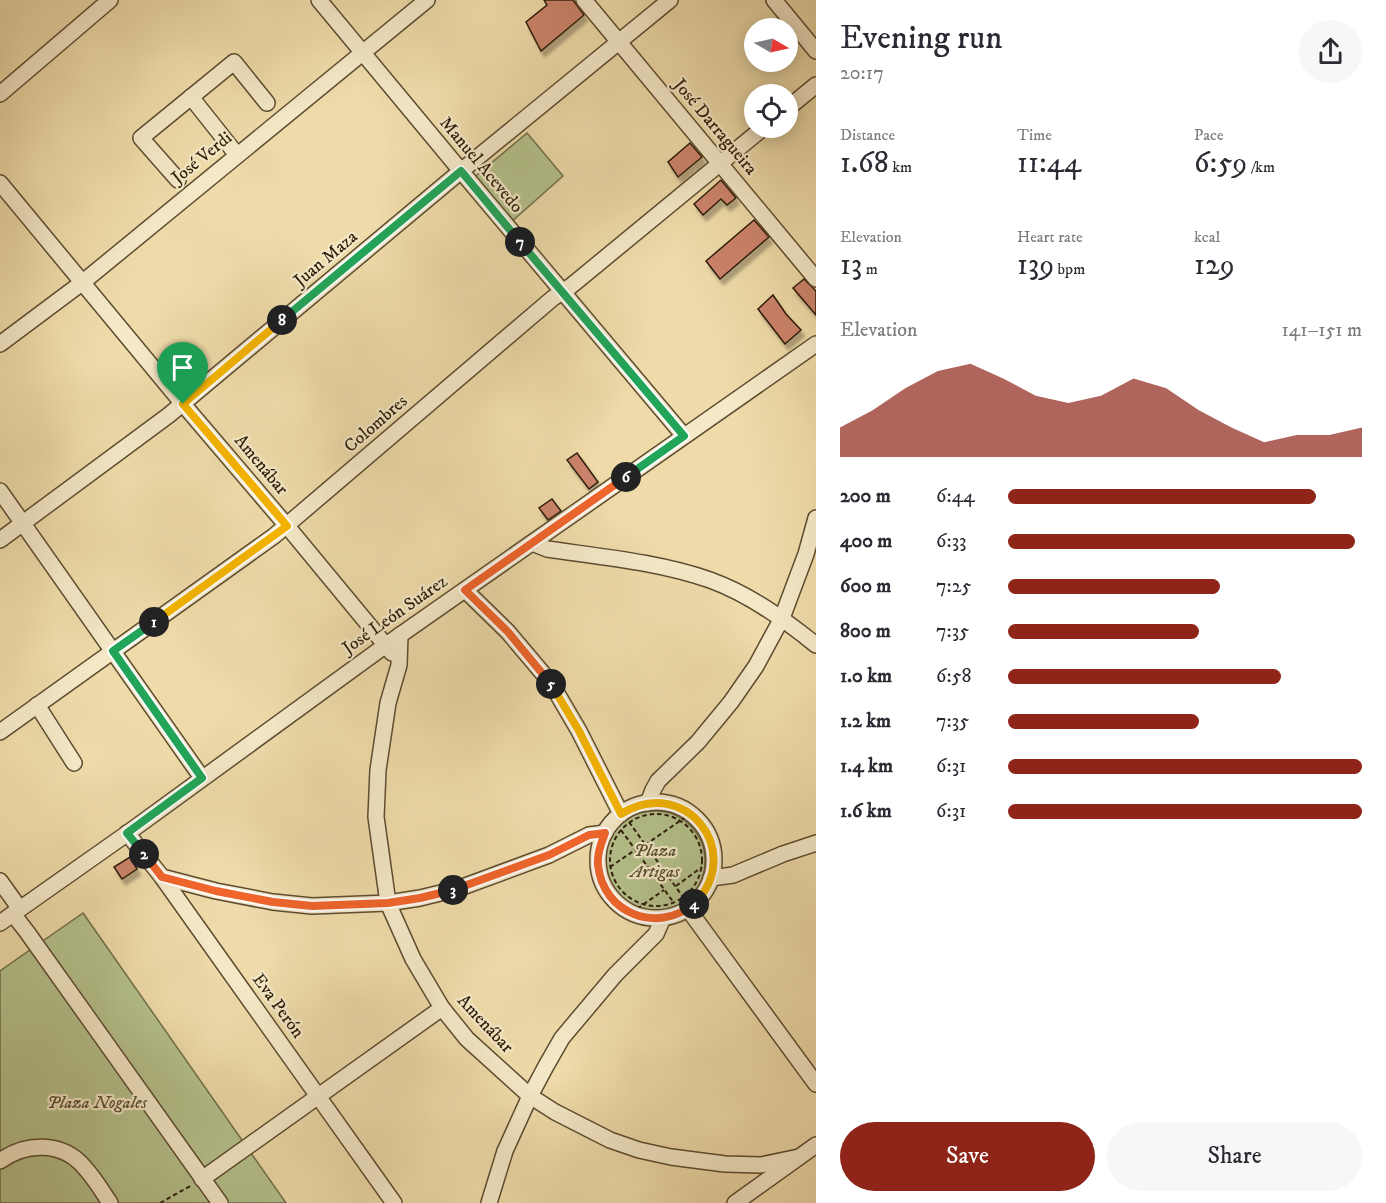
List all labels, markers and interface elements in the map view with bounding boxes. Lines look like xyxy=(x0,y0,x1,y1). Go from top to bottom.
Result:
north arrow xyxy=(744,18,798,72)
map controls xyxy=(744,18,798,138)
text: Evening run xyxy=(840,18,1002,59)
button: share xyxy=(1299,20,1362,83)
text: 20:17 xyxy=(840,61,884,86)
street label: José Darragueira xyxy=(667,73,762,180)
button: locate xyxy=(744,84,798,138)
street label: Manuel Acevedo xyxy=(434,113,528,218)
text: Distance xyxy=(840,125,895,145)
text: Time xyxy=(1017,125,1052,145)
text: Pace xyxy=(1194,125,1224,145)
street label: José Verdi xyxy=(166,127,237,190)
text: 1.68 xyxy=(840,145,889,182)
text: 11:44 xyxy=(1017,145,1081,182)
text: 6:59 xyxy=(1194,145,1247,182)
text: km xyxy=(889,157,912,177)
text: /km xyxy=(1247,157,1275,177)
street label: Juan Maza xyxy=(288,226,362,293)
pin: 7 xyxy=(505,227,535,257)
text: Elevation xyxy=(840,227,902,247)
text: Heart rate xyxy=(1017,227,1083,247)
text: kcal xyxy=(1194,227,1220,247)
text: 7 xyxy=(516,232,524,252)
text: 13 xyxy=(840,247,862,284)
text: 139 xyxy=(1017,247,1054,284)
text: 129 xyxy=(1194,247,1235,284)
text: m xyxy=(862,259,878,279)
text: bpm xyxy=(1054,259,1085,279)
pin: 8 xyxy=(267,305,297,335)
text: 8 xyxy=(278,310,286,330)
text: Elevation xyxy=(840,318,917,343)
text: 141–151 m xyxy=(1281,318,1362,343)
pin xyxy=(157,342,208,404)
icon: arrive xyxy=(166,351,199,384)
street label: Colombres xyxy=(340,391,412,457)
street label: Amenábar xyxy=(229,430,293,500)
pin: 6 xyxy=(611,462,641,492)
text: 6 xyxy=(622,467,630,487)
text: 200 m xyxy=(840,484,891,509)
text: 6:44 xyxy=(936,484,975,509)
text: 400 m xyxy=(840,529,892,554)
text: 6:33 xyxy=(936,529,967,554)
street label: José León Suárez xyxy=(337,571,452,660)
text: 600 m xyxy=(840,574,891,599)
text: 7:25 xyxy=(936,574,971,599)
pin: 1 xyxy=(139,607,169,637)
text: 1 xyxy=(151,612,157,632)
text: 800 m xyxy=(840,619,891,644)
text: 7:35 xyxy=(936,619,969,644)
text: 1.0 km xyxy=(840,664,892,689)
text: 6:58 xyxy=(936,664,972,689)
pin: 5 xyxy=(536,669,566,699)
text: 5 xyxy=(547,674,555,694)
text: 1.2 km xyxy=(840,709,891,734)
text: 7:35 xyxy=(936,709,969,734)
text: 1.4 km xyxy=(840,754,893,779)
text: 6:31 xyxy=(936,754,966,779)
text: 1.6 km xyxy=(840,799,892,824)
text: 6:31 xyxy=(936,799,966,824)
pin: 2 xyxy=(129,839,159,869)
park label: Plaza Artigas xyxy=(628,840,680,883)
text: 2 xyxy=(140,844,148,864)
pin: 3 xyxy=(438,875,468,905)
text: 3 xyxy=(450,880,456,900)
pin: 4 xyxy=(679,889,709,919)
text: 4 xyxy=(689,894,699,914)
street label: Eva Perón xyxy=(247,969,309,1043)
street label: Amenábar xyxy=(452,990,518,1058)
park label: Plaza Nogales xyxy=(47,1092,147,1114)
button: Save xyxy=(840,1122,1095,1191)
button: Share xyxy=(1107,1122,1362,1191)

